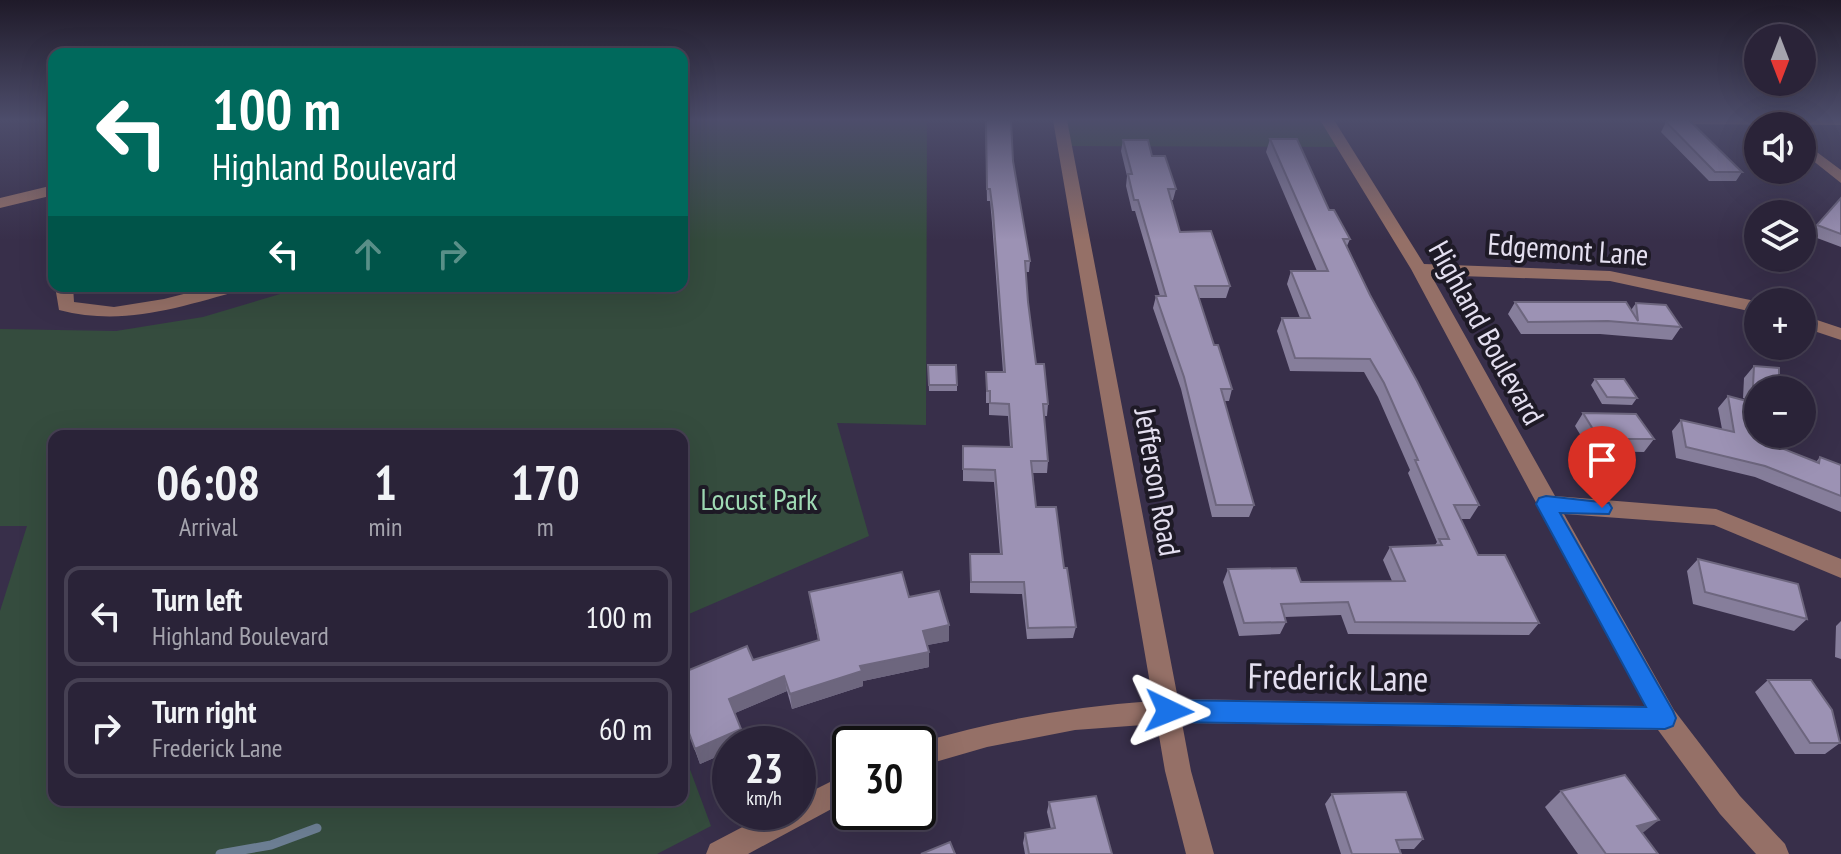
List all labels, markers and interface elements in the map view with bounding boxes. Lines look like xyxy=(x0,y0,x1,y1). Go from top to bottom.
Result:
north arrow xyxy=(1744,24,1816,96)
map controls xyxy=(1744,24,1816,448)
text: 100 m xyxy=(212,73,341,145)
icon: left xyxy=(80,80,184,184)
button: sound xyxy=(1744,112,1816,184)
text: Highland Boulevard xyxy=(212,143,457,190)
button: layers xyxy=(1744,200,1816,272)
street label: Edgemont Lane xyxy=(1486,223,1650,274)
icon: left xyxy=(262,232,306,276)
icon: ahead xyxy=(346,232,390,276)
icon: right xyxy=(430,232,474,276)
street label: Highland Boulevard xyxy=(1421,234,1554,431)
button: + xyxy=(1744,288,1816,360)
button: − xyxy=(1744,376,1816,448)
street label: Jefferson Road xyxy=(1126,404,1191,559)
pin xyxy=(1568,426,1636,508)
icon: arrive xyxy=(1580,438,1624,482)
text: 06:08 xyxy=(156,451,260,513)
text: 1 xyxy=(374,451,397,513)
text: 170 xyxy=(511,451,580,513)
park label: Locust Park xyxy=(700,479,818,518)
text: Arrival xyxy=(179,510,238,543)
text: min xyxy=(368,510,402,543)
text: m xyxy=(537,510,554,543)
text: Turn left xyxy=(152,580,242,619)
icon: left xyxy=(84,594,128,638)
text: 100 m xyxy=(586,597,652,636)
text: Highland Boulevard xyxy=(152,619,329,652)
street label: Frederick Lane xyxy=(1247,651,1429,702)
position arrow xyxy=(1127,669,1211,753)
text: Turn right xyxy=(152,692,256,731)
icon: right xyxy=(84,706,128,750)
text: 60 m xyxy=(599,709,652,748)
speed limit sign: 30 xyxy=(832,726,936,830)
text: Frederick Lane xyxy=(152,731,283,764)
text: 23 xyxy=(745,742,783,794)
text: km/h xyxy=(746,785,782,811)

